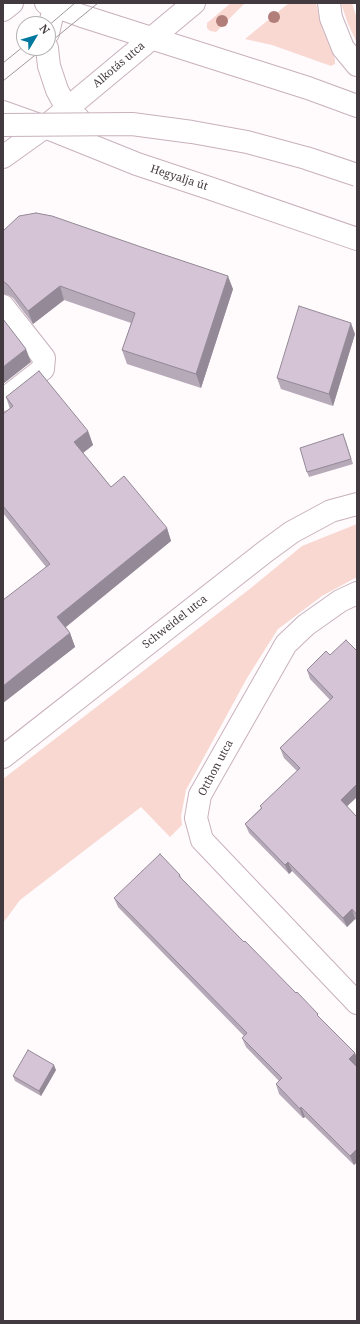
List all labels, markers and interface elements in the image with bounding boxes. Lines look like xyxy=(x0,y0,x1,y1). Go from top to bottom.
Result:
north arrow xyxy=(16,16,56,56)
text: N xyxy=(36,21,54,37)
street label: Alkotás utca xyxy=(90,39,148,91)
street label: Hegyalja út xyxy=(149,163,209,193)
street label: Schweidel utca xyxy=(140,593,210,651)
street label: Otthon utca xyxy=(196,738,236,798)

